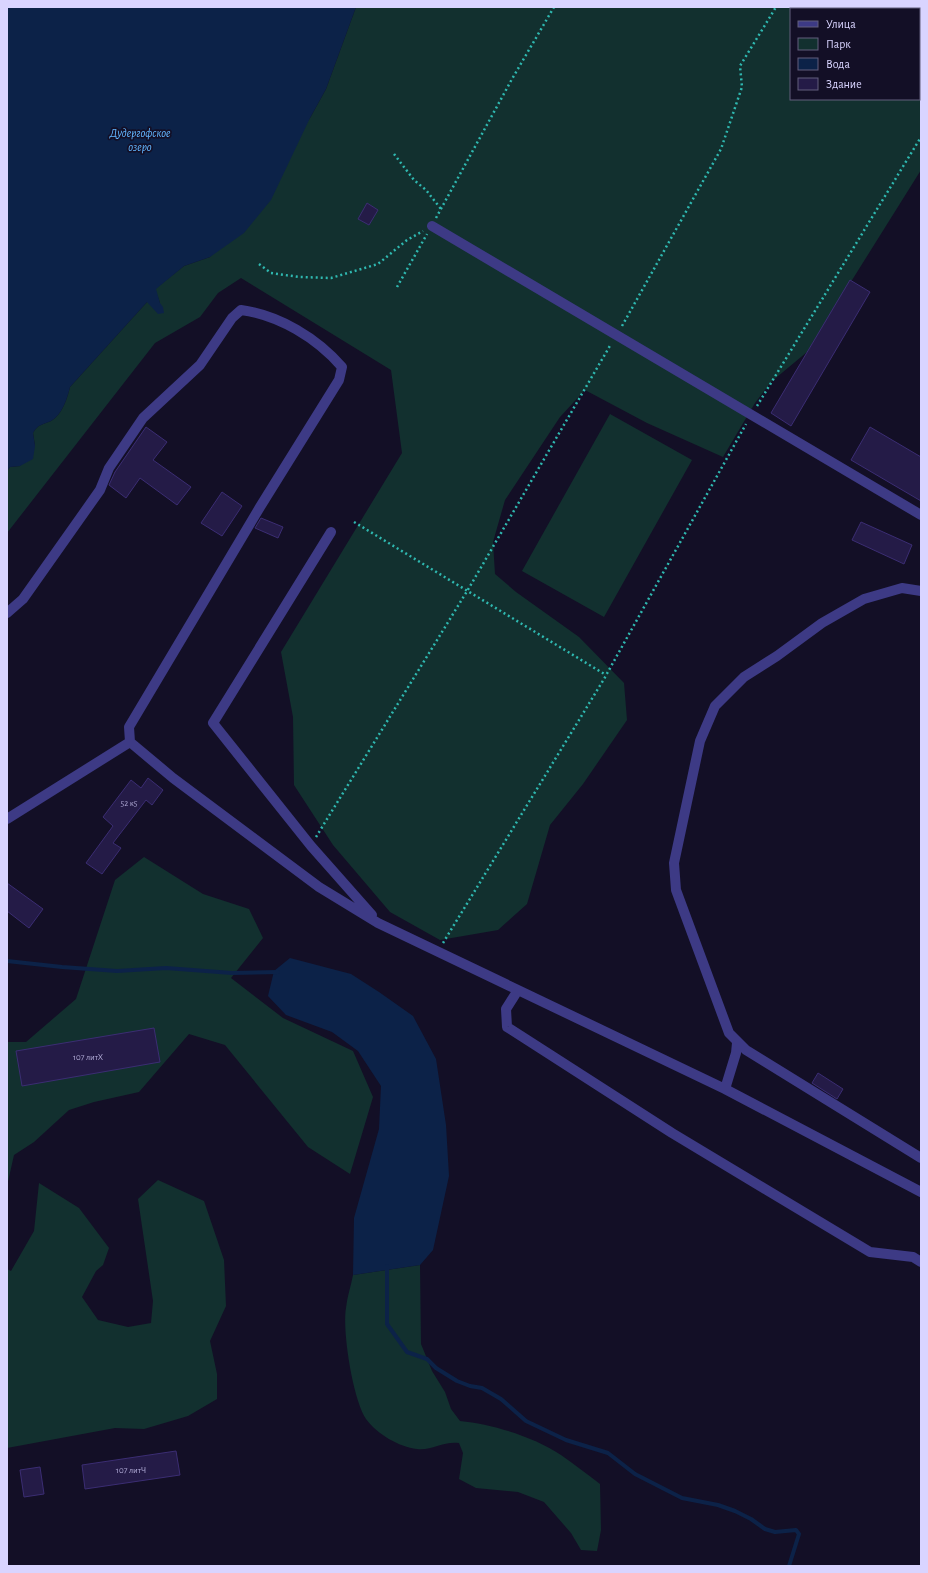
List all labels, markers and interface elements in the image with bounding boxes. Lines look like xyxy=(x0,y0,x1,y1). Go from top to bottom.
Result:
legend xyxy=(790,8,920,100)
text: Улица xyxy=(826,18,856,30)
text: Парк xyxy=(826,38,851,50)
text: Вода xyxy=(826,58,850,70)
text: Здание xyxy=(826,78,862,90)
water label: Дудергофское озеро xyxy=(109,127,171,154)
house number: 52 к5 xyxy=(120,799,138,808)
house number: 107 литХ xyxy=(73,1053,104,1062)
house number: 107 литЧ xyxy=(116,1466,146,1475)

